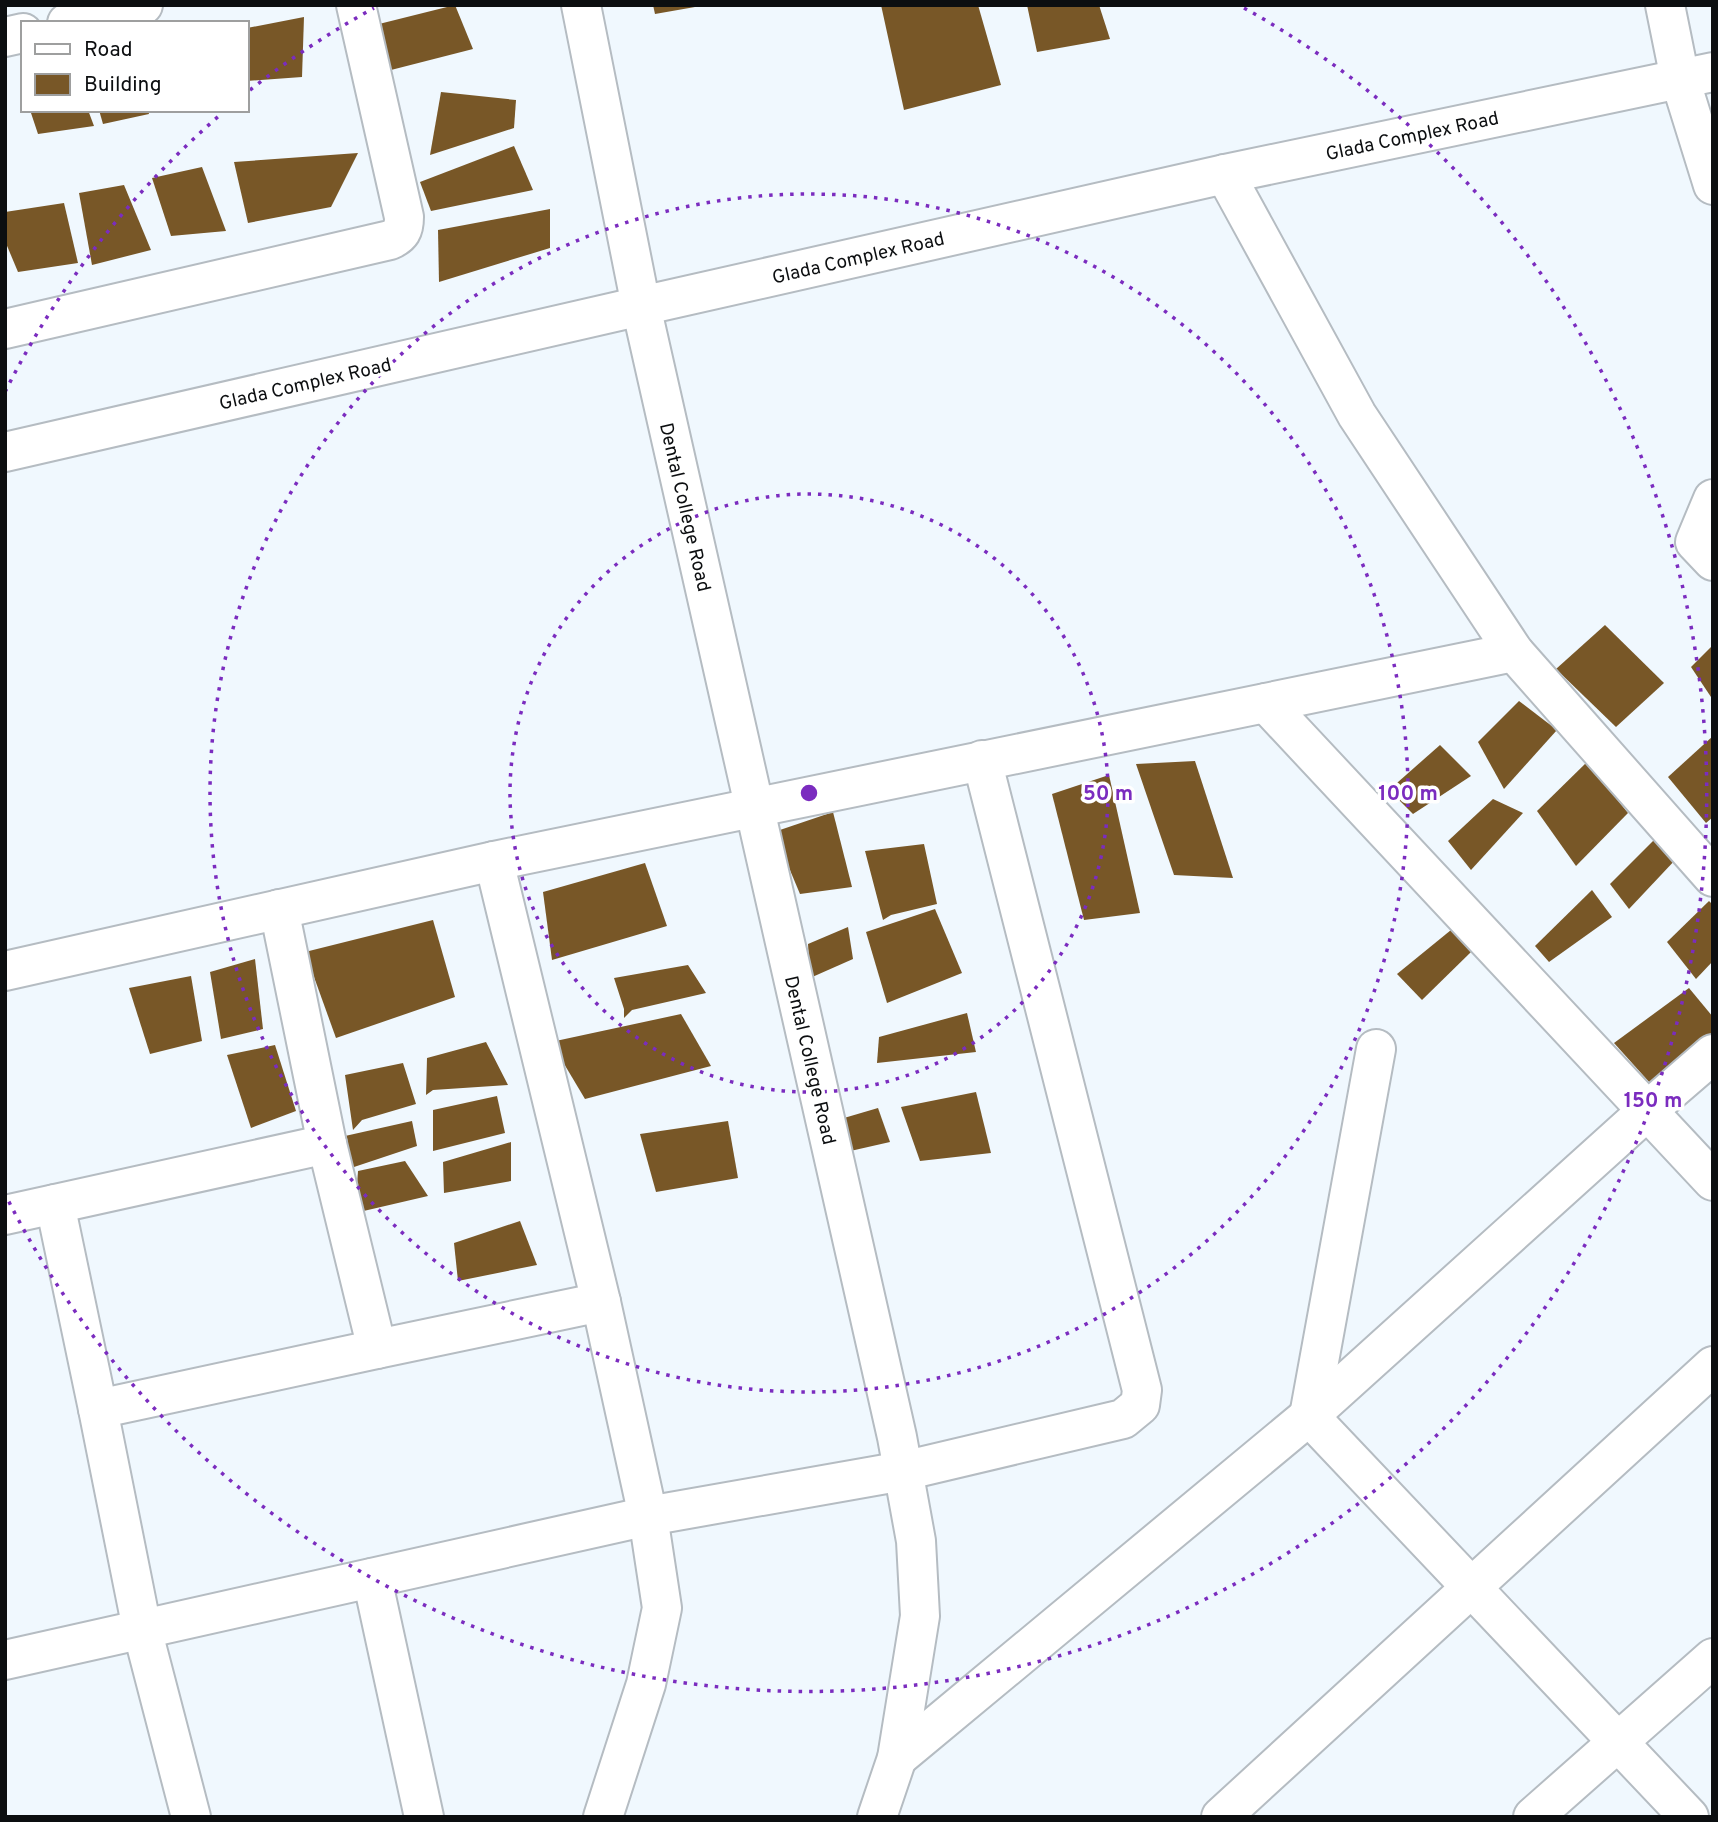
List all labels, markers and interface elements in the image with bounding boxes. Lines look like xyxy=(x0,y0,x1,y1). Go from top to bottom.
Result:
legend xyxy=(21,21,248,112)
text: Road xyxy=(84,37,133,64)
text: Building xyxy=(84,72,162,99)
street label: Glada Complex Road xyxy=(1324,107,1501,167)
street label: Glada Complex Road xyxy=(770,227,947,290)
street label: Glada Complex Road xyxy=(217,353,394,416)
street label: Dental College Road xyxy=(653,421,715,594)
centre of rings xyxy=(797,781,821,805)
text: 50 m xyxy=(1083,781,1133,808)
text: 100 m xyxy=(1378,781,1438,808)
street label: Dental College Road xyxy=(778,974,840,1147)
text: 150 m xyxy=(1624,1088,1682,1115)

